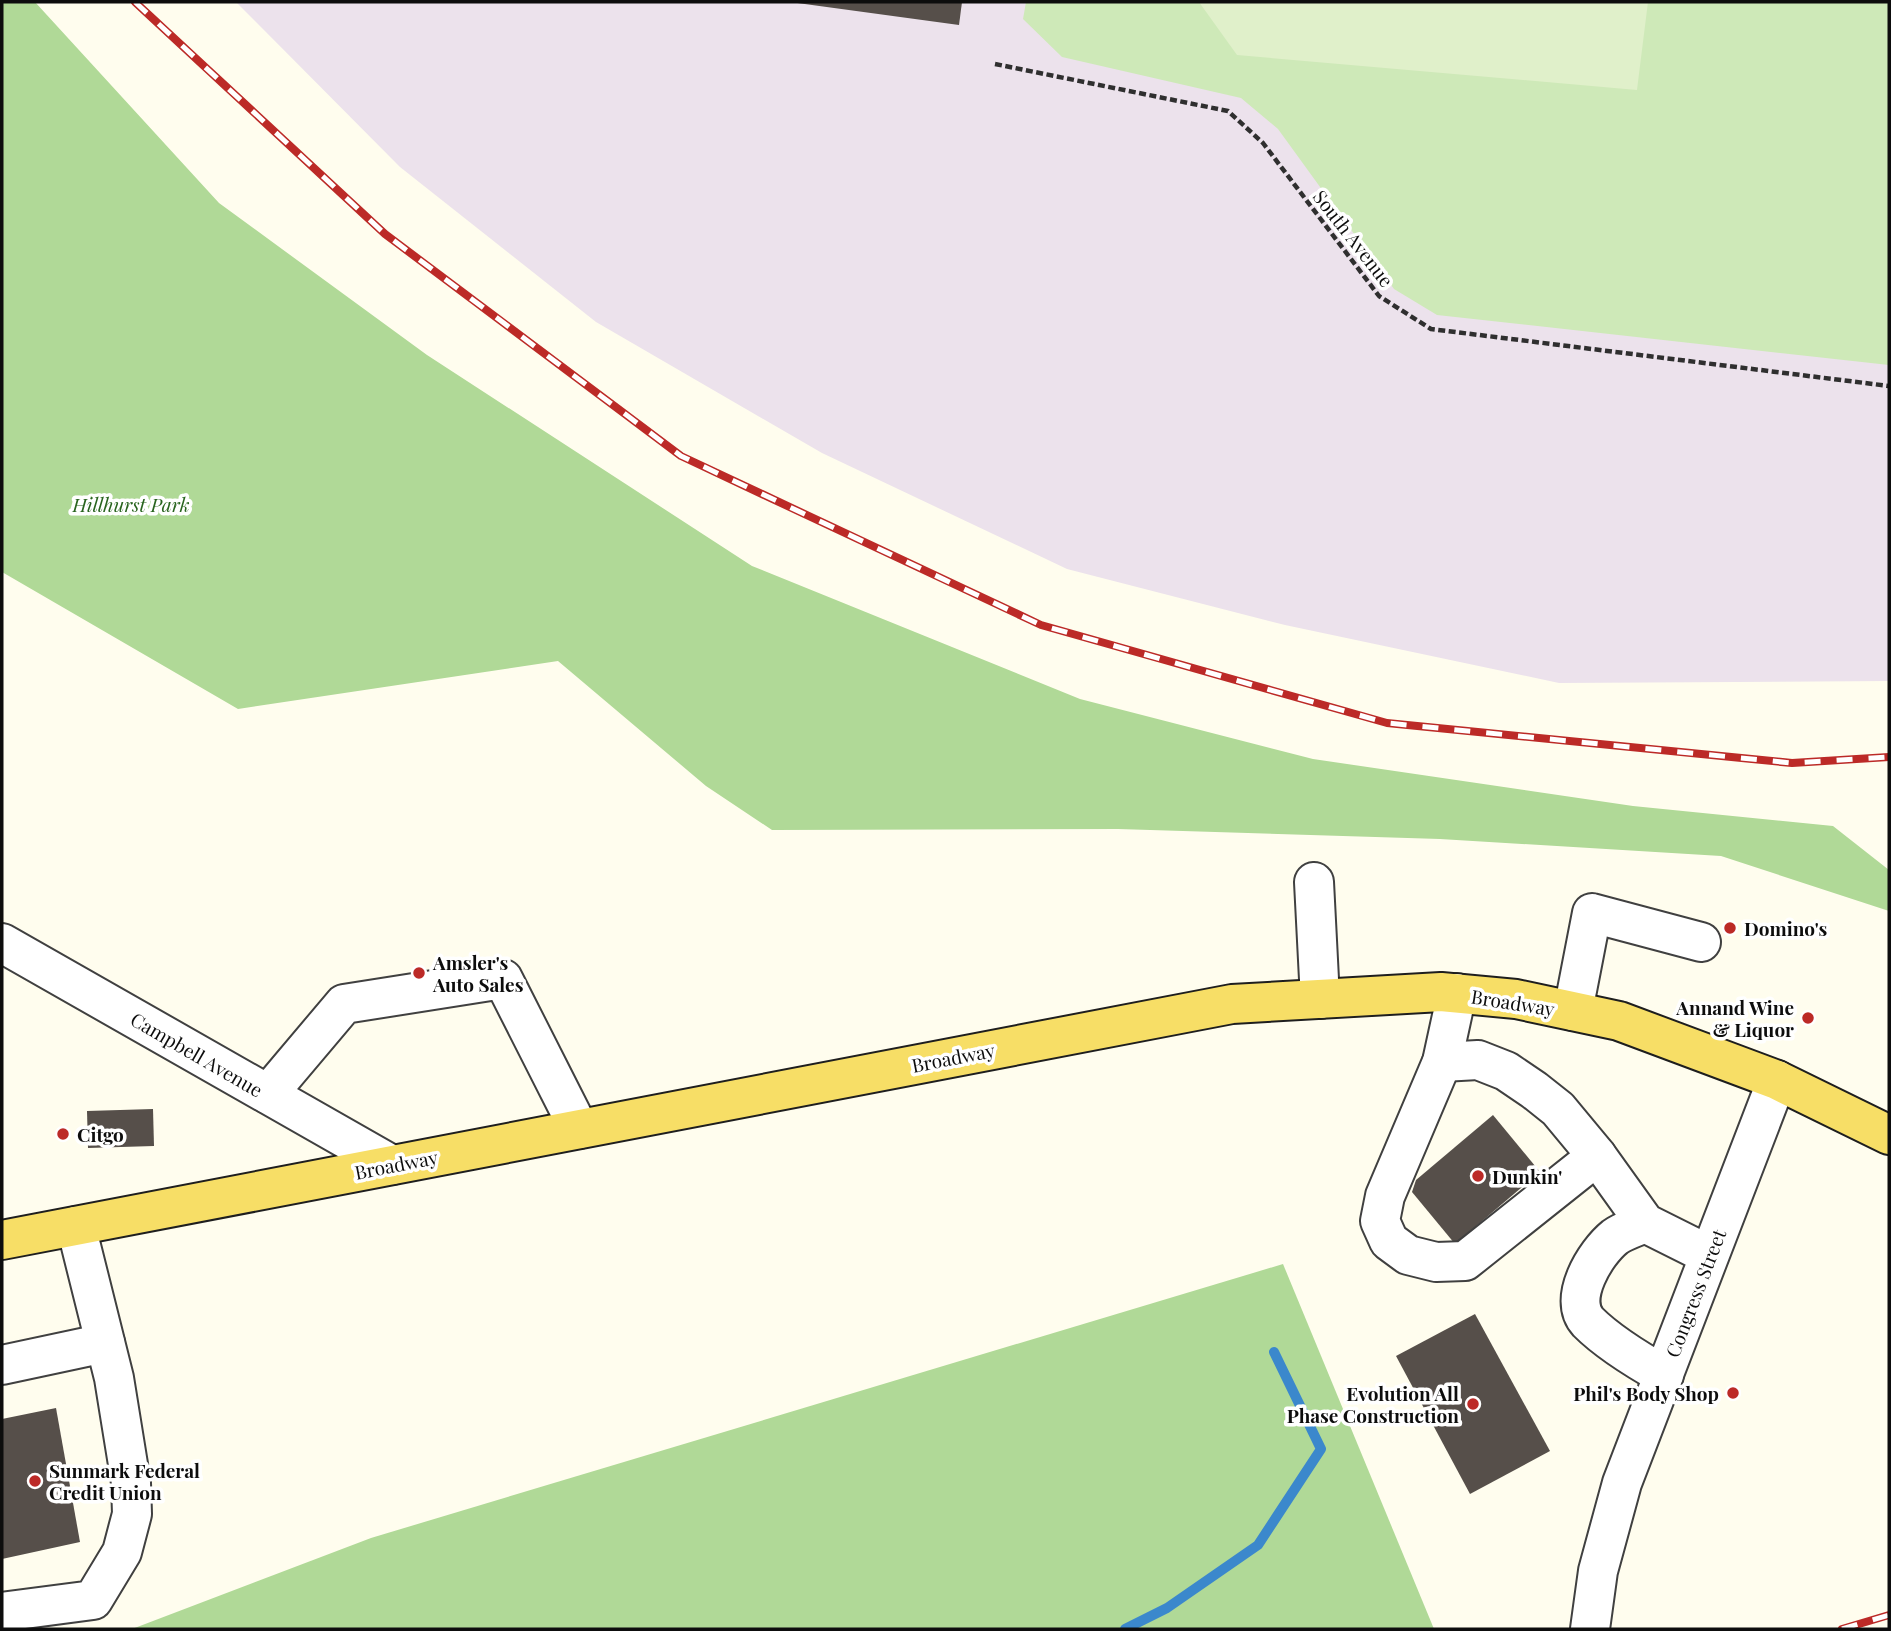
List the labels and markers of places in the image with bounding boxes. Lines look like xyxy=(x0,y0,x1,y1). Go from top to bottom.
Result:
place label: Domino's xyxy=(1744,915,1827,941)
marker: Domino's xyxy=(1722,920,1738,936)
place label: Amsler's Auto Sales xyxy=(432,949,524,997)
marker: Amsler's Auto Sales xyxy=(411,965,427,981)
place label: Annand Wine & Liquor xyxy=(1675,994,1794,1042)
marker: Annand Wine & Liquor xyxy=(1800,1010,1816,1026)
place label: Citgo xyxy=(77,1121,124,1147)
marker: Citgo xyxy=(55,1126,71,1142)
place label: Dunkin' xyxy=(1492,1163,1562,1189)
marker: Dunkin' xyxy=(1470,1168,1486,1184)
place label: Evolution All Phase Construction xyxy=(1287,1380,1459,1428)
place label: Phil's Body Shop xyxy=(1573,1380,1719,1406)
marker: Phil's Body Shop xyxy=(1725,1385,1741,1401)
marker: Evolution All Phase Construction xyxy=(1465,1396,1481,1412)
place label: Sunmark Federal Credit Union xyxy=(49,1457,200,1505)
marker: Sunmark Federal Credit Union xyxy=(27,1473,43,1489)

